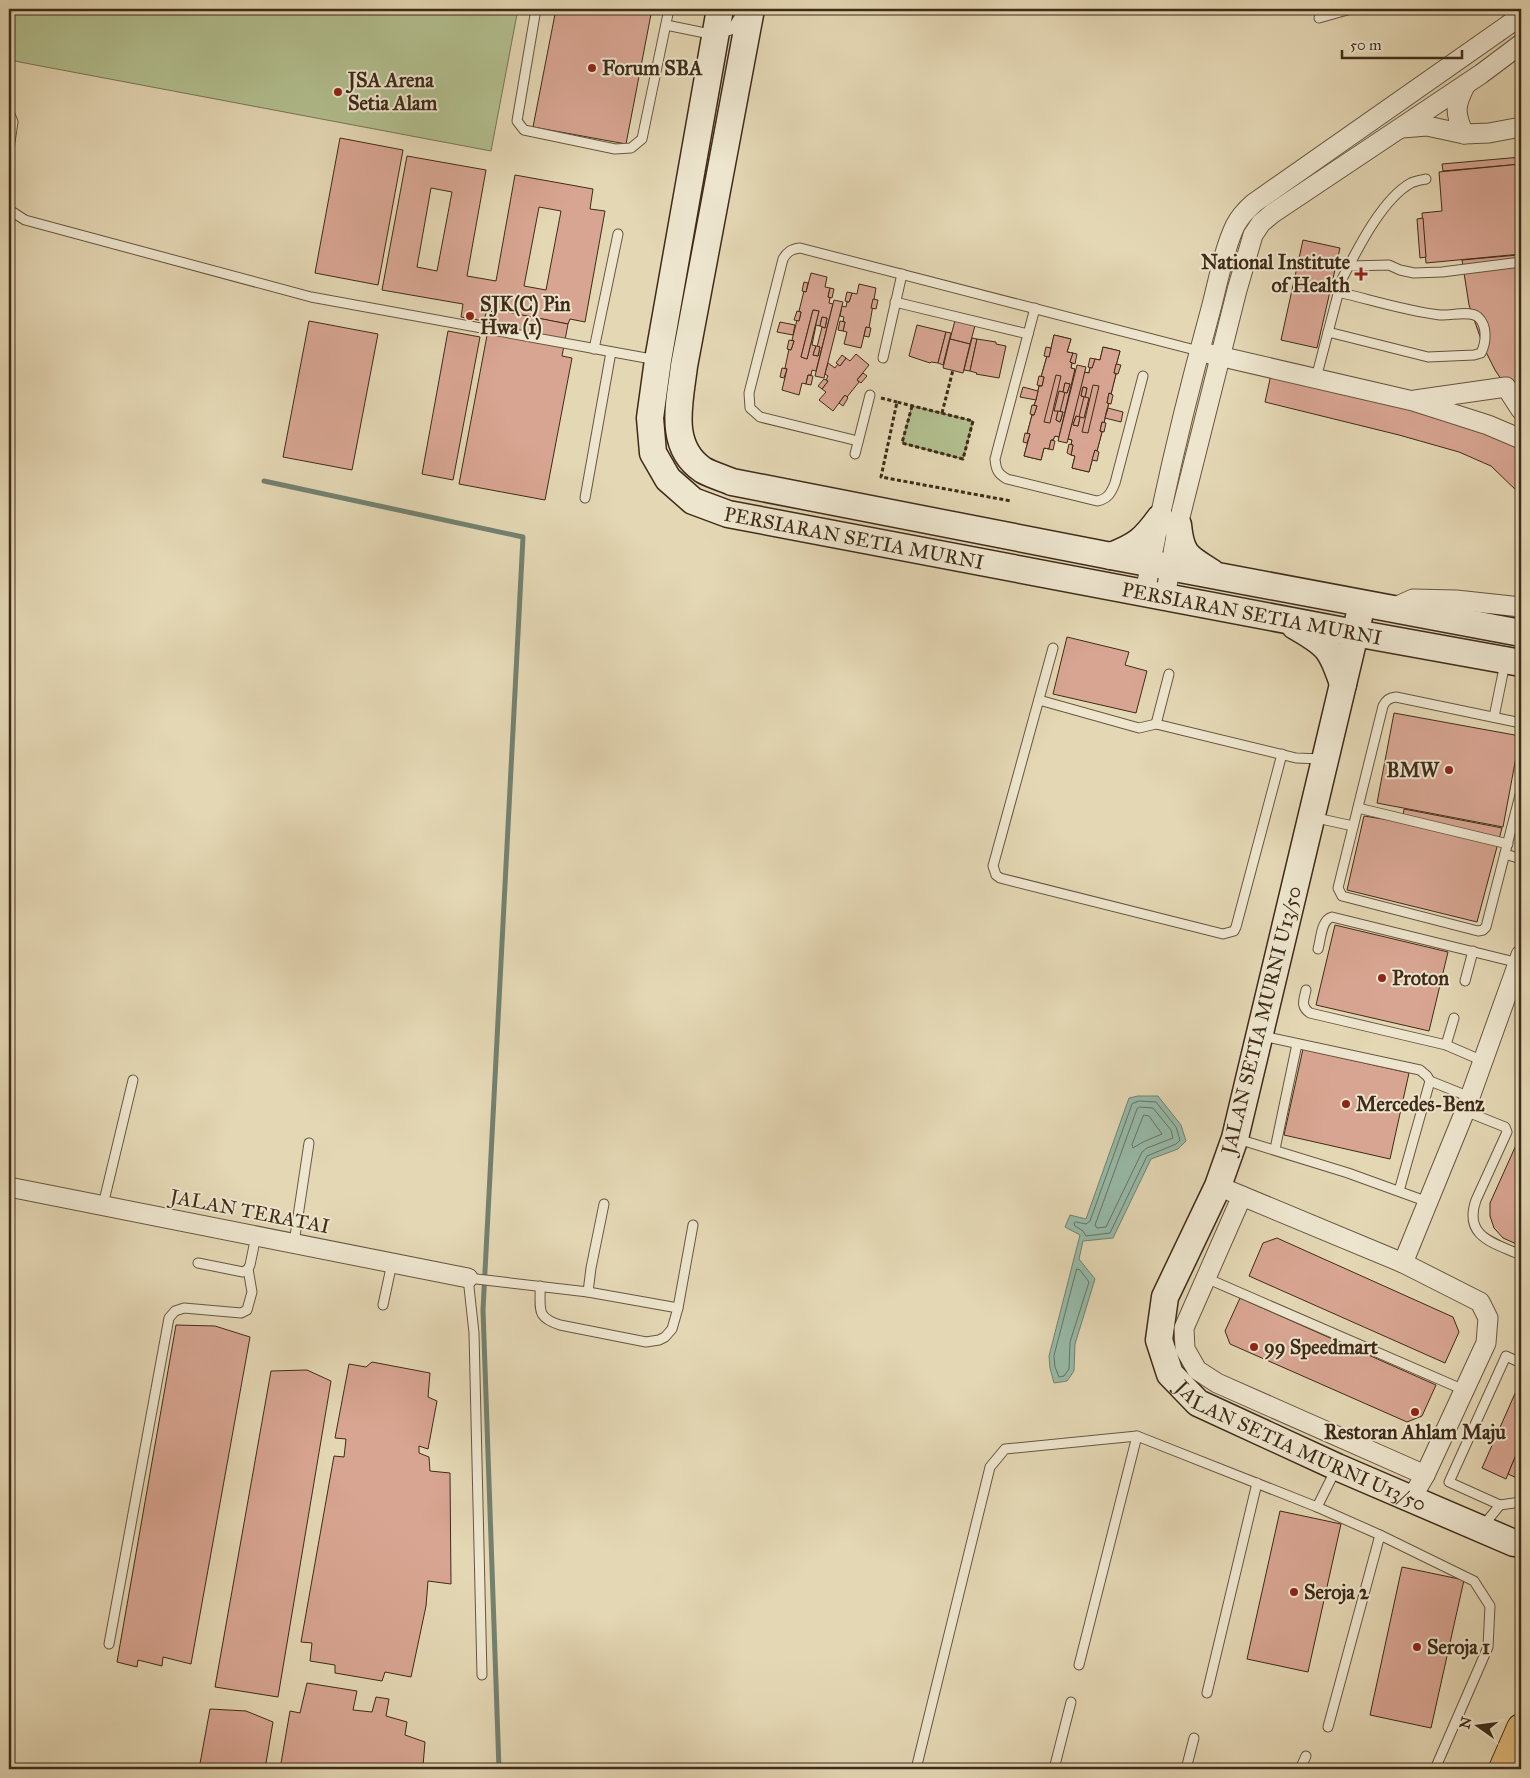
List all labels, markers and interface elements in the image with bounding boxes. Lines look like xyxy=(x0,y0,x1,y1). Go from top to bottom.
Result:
scale bar xyxy=(1342,28,1462,60)
text: 50 m xyxy=(1350,36,1382,54)
place label: Forum SBA xyxy=(602,56,703,80)
marker: Forum SBA xyxy=(586,62,598,74)
place label: JSA Arena Setia Alam xyxy=(345,68,437,115)
marker: JSA Arena Setia Alam xyxy=(332,86,344,98)
place label: National Institute of Health xyxy=(1201,250,1351,297)
marker: National Institute of Health xyxy=(1354,267,1368,281)
place label: SJK(C) Pin Hwa (1) xyxy=(480,292,571,340)
marker: SJK(C) Pin Hwa (1) xyxy=(464,310,476,322)
street label: PERSIARAN SETIA MURNI xyxy=(722,501,986,574)
street label: PERSIARAN SETIA MURNI xyxy=(1120,577,1384,650)
place label: BMW xyxy=(1386,758,1440,782)
marker: BMW xyxy=(1443,764,1455,776)
street label: JALAN SETIA MURNI U13/50 xyxy=(1216,883,1307,1159)
place label: Proton xyxy=(1392,966,1449,990)
marker: Proton xyxy=(1376,972,1388,984)
place label: Mercedes-Benz xyxy=(1356,1092,1485,1116)
marker: Mercedes-Benz xyxy=(1340,1098,1352,1110)
street label: JALAN TERATAI xyxy=(166,1183,332,1239)
place label: 99 Speedmart xyxy=(1264,1335,1379,1360)
marker: 99 Speedmart xyxy=(1248,1341,1260,1353)
street label: JALAN SETIA MURNI U13/50 xyxy=(1169,1374,1430,1516)
marker: Restoran Ahlam Maju xyxy=(1409,1406,1421,1418)
place label: Restoran Ahlam Maju xyxy=(1324,1420,1506,1445)
place label: Seroja 2 xyxy=(1304,1580,1370,1605)
marker: Seroja 2 xyxy=(1288,1586,1300,1598)
place label: Seroja 1 xyxy=(1427,1635,1490,1660)
marker: Seroja 1 xyxy=(1411,1641,1423,1653)
north arrow xyxy=(1452,1700,1502,1750)
text: N xyxy=(1456,1715,1476,1731)

